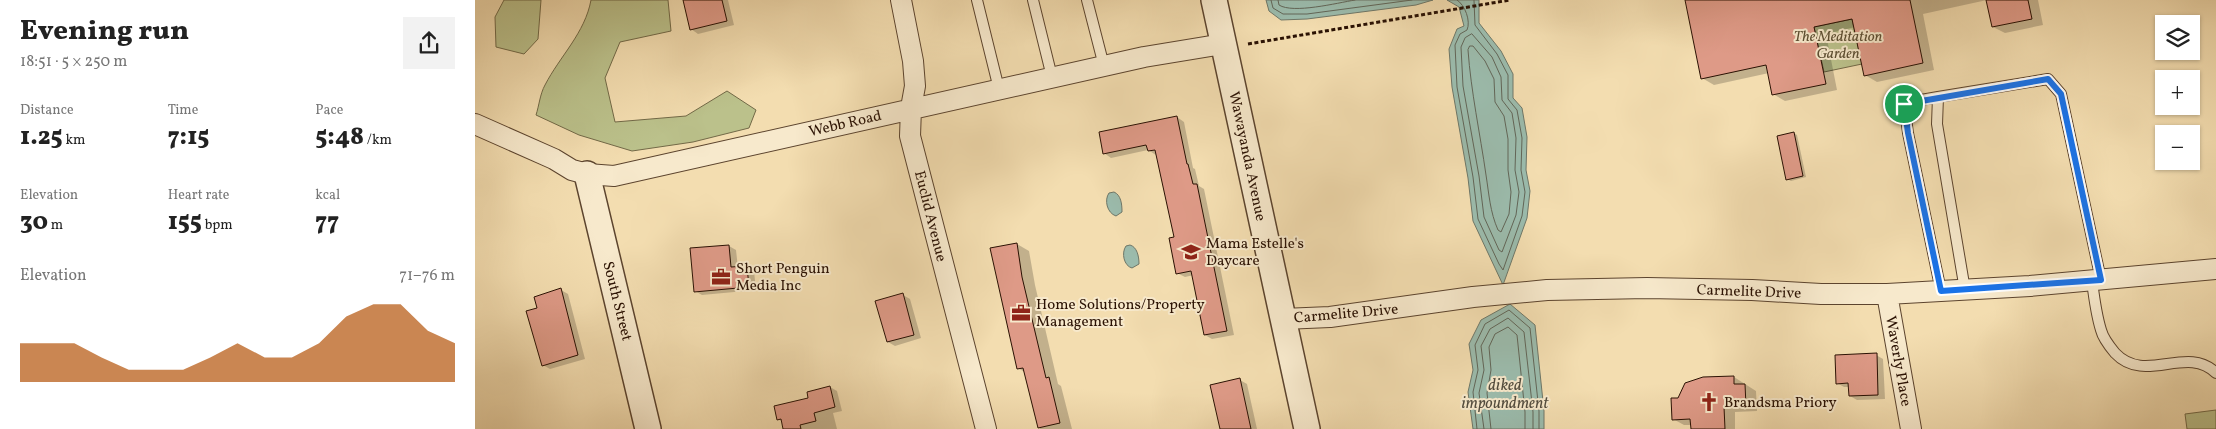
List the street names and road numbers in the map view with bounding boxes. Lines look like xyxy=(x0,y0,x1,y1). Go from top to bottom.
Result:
street label: Wawayanda Avenue xyxy=(1223,89,1271,223)
street label: Webb Road xyxy=(807,106,884,143)
street label: Euclid Avenue xyxy=(908,169,951,264)
street label: South Street xyxy=(597,259,637,343)
street label: Carmelite Drive xyxy=(1696,280,1802,305)
street label: Carmelite Drive xyxy=(1293,299,1399,330)
street label: Waverly Place xyxy=(1879,314,1916,408)

